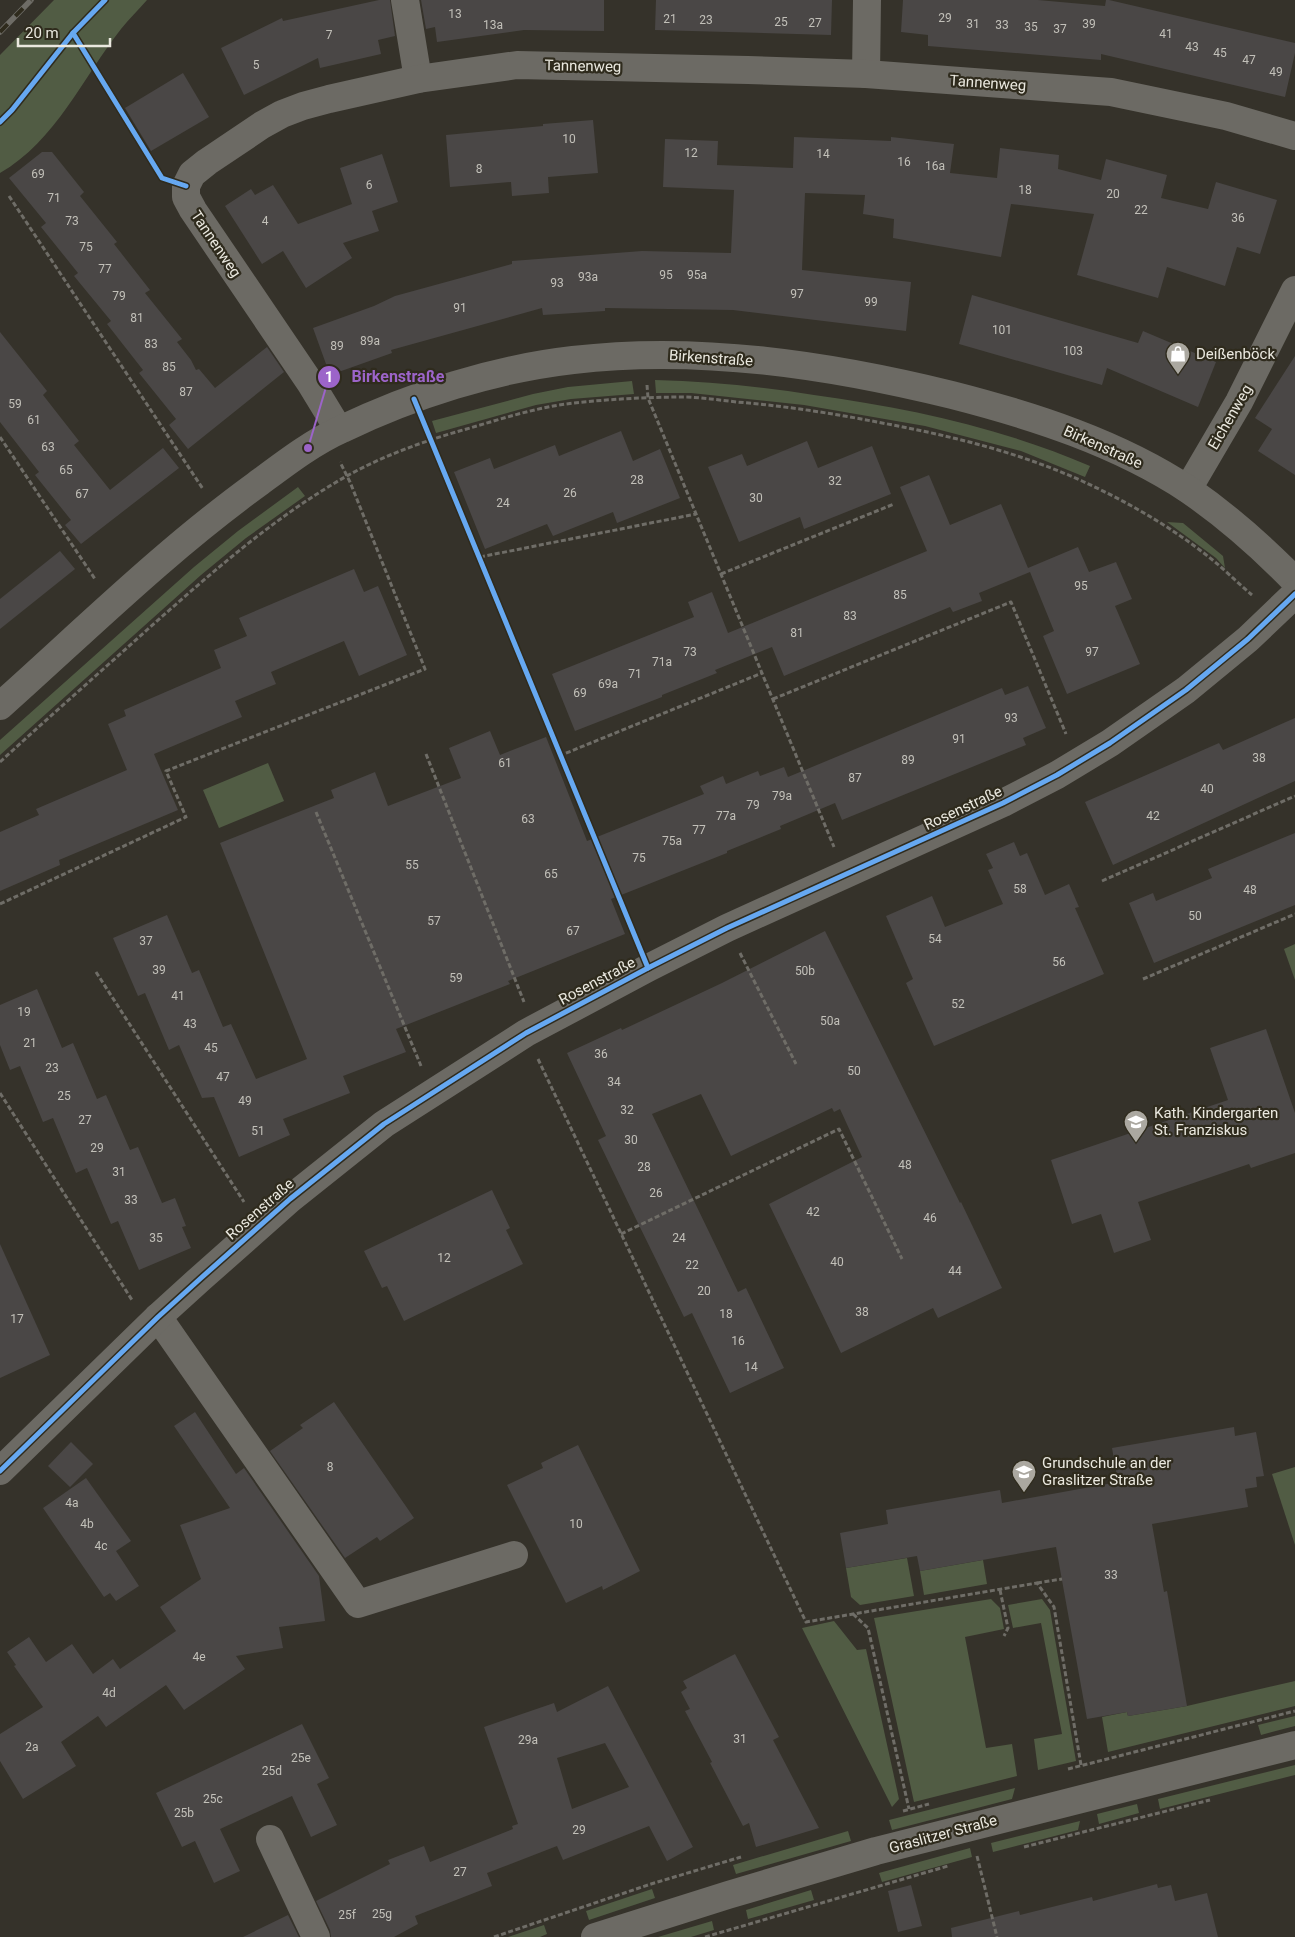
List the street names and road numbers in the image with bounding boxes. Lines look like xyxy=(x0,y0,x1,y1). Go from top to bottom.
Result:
street label: Tannenweg xyxy=(544,56,622,76)
street label: Tannenweg xyxy=(949,71,1027,95)
street label: Tannenweg xyxy=(187,207,245,281)
street label: Birkenstraße xyxy=(668,346,754,370)
street label: Eichenweg xyxy=(1204,381,1256,453)
street label: Birkenstraße xyxy=(1061,422,1145,472)
street label: Rosenstraße xyxy=(921,782,1005,834)
street label: Rosenstraße xyxy=(556,953,638,1009)
street label: Rosenstraße xyxy=(222,1175,298,1243)
street label: Graslitzer Straße xyxy=(887,1811,999,1857)

